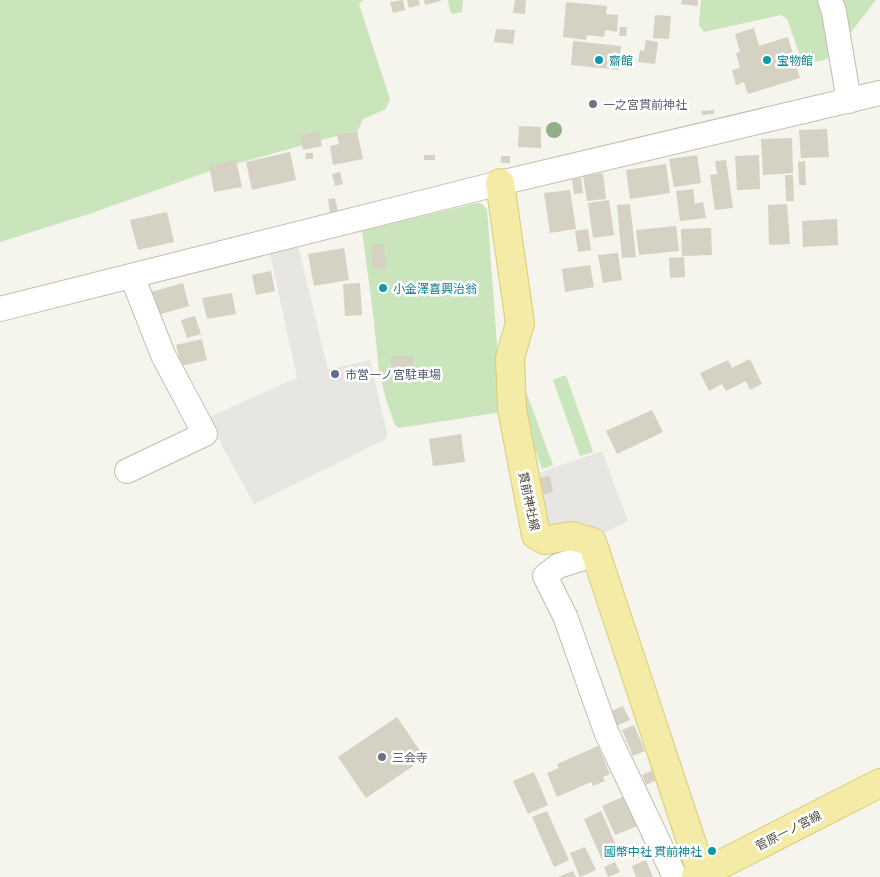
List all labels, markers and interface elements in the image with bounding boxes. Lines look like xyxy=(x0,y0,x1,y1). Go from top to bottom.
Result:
place label: 齋館 xyxy=(609,53,633,67)
place label: 宝物館 xyxy=(777,53,813,67)
marker: 齋館 xyxy=(593,54,605,66)
marker: 宝物館 xyxy=(761,54,773,66)
place label: 一之宮貫前神社 xyxy=(603,97,687,111)
marker: 一之宮貫前神社 xyxy=(587,98,599,110)
place label: 小金澤喜興治翁 xyxy=(393,281,477,295)
marker: 小金澤喜興治翁 xyxy=(377,282,389,294)
place label: 市営一ノ宮駐車場 xyxy=(345,367,441,381)
marker: 市営一ノ宮駐車場 xyxy=(329,368,341,380)
street label: 貫前神社線 xyxy=(517,470,543,532)
place label: 三会寺 xyxy=(392,750,428,764)
marker: 三会寺 xyxy=(376,751,388,763)
street label: 菅原一ノ宮線 xyxy=(753,807,823,853)
place label: 國幣中社 貫前神社 xyxy=(604,844,702,858)
marker: 國幣中社 貫前神社 xyxy=(706,845,718,857)

